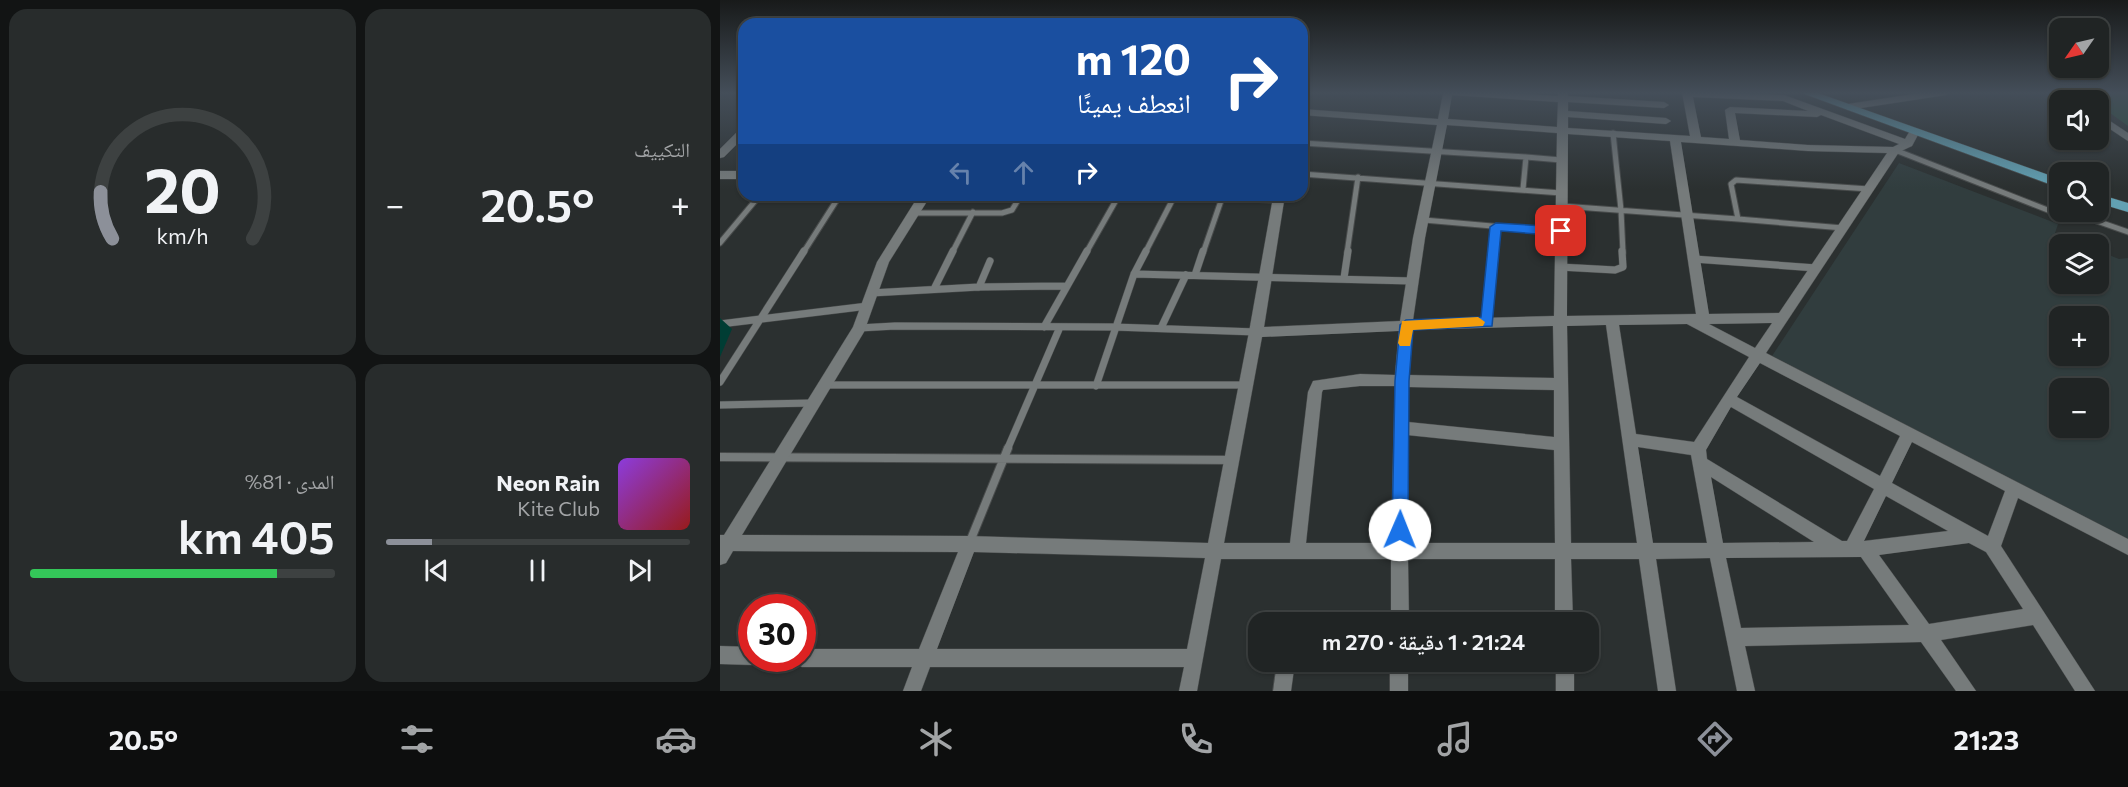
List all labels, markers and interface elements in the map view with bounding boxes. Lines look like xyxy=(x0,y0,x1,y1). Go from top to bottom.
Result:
north arrow xyxy=(2049,18,2109,78)
map controls xyxy=(2049,18,2109,438)
text: 120 m xyxy=(1076,32,1191,84)
icon: right xyxy=(1212,42,1290,120)
text: انعطف يمينًا xyxy=(1077,86,1191,119)
button: sound xyxy=(2049,90,2109,150)
text: التكييف xyxy=(634,137,690,161)
text: 20 xyxy=(144,150,221,226)
icon: left xyxy=(944,156,977,189)
icon: ahead xyxy=(1007,156,1040,189)
icon: right xyxy=(1070,156,1103,189)
button: search xyxy=(2049,162,2109,222)
text: 20.5° xyxy=(480,176,594,231)
text: − xyxy=(386,183,404,224)
text: + xyxy=(671,183,690,224)
pin xyxy=(1535,205,1586,256)
icon: arrive xyxy=(1544,214,1577,247)
text: km/h xyxy=(156,222,208,248)
button: layers xyxy=(2049,234,2109,294)
button: + xyxy=(2049,306,2109,366)
button: − xyxy=(2049,378,2109,438)
text: المدى · 81% xyxy=(245,469,335,493)
text: Neon Rain xyxy=(496,469,600,496)
text: Kite Club xyxy=(517,496,600,520)
position arrow xyxy=(1368,498,1432,562)
text: 405 km xyxy=(178,508,335,563)
icon: previous xyxy=(420,554,453,587)
icon: pause xyxy=(521,554,554,587)
icon: next xyxy=(623,554,656,587)
speed limit sign: 30 xyxy=(738,594,816,672)
text: 21:24 · 1 دقيقة · 270 m xyxy=(1322,628,1525,655)
icon: filters xyxy=(396,718,438,760)
icon: car xyxy=(655,718,697,760)
icon: climate xyxy=(915,718,957,760)
icon: phone xyxy=(1175,718,1217,760)
icon: music xyxy=(1434,718,1476,760)
icon: directions xyxy=(1694,718,1736,760)
text: 20.5° xyxy=(109,723,178,756)
text: 21:23 xyxy=(1953,723,2019,756)

